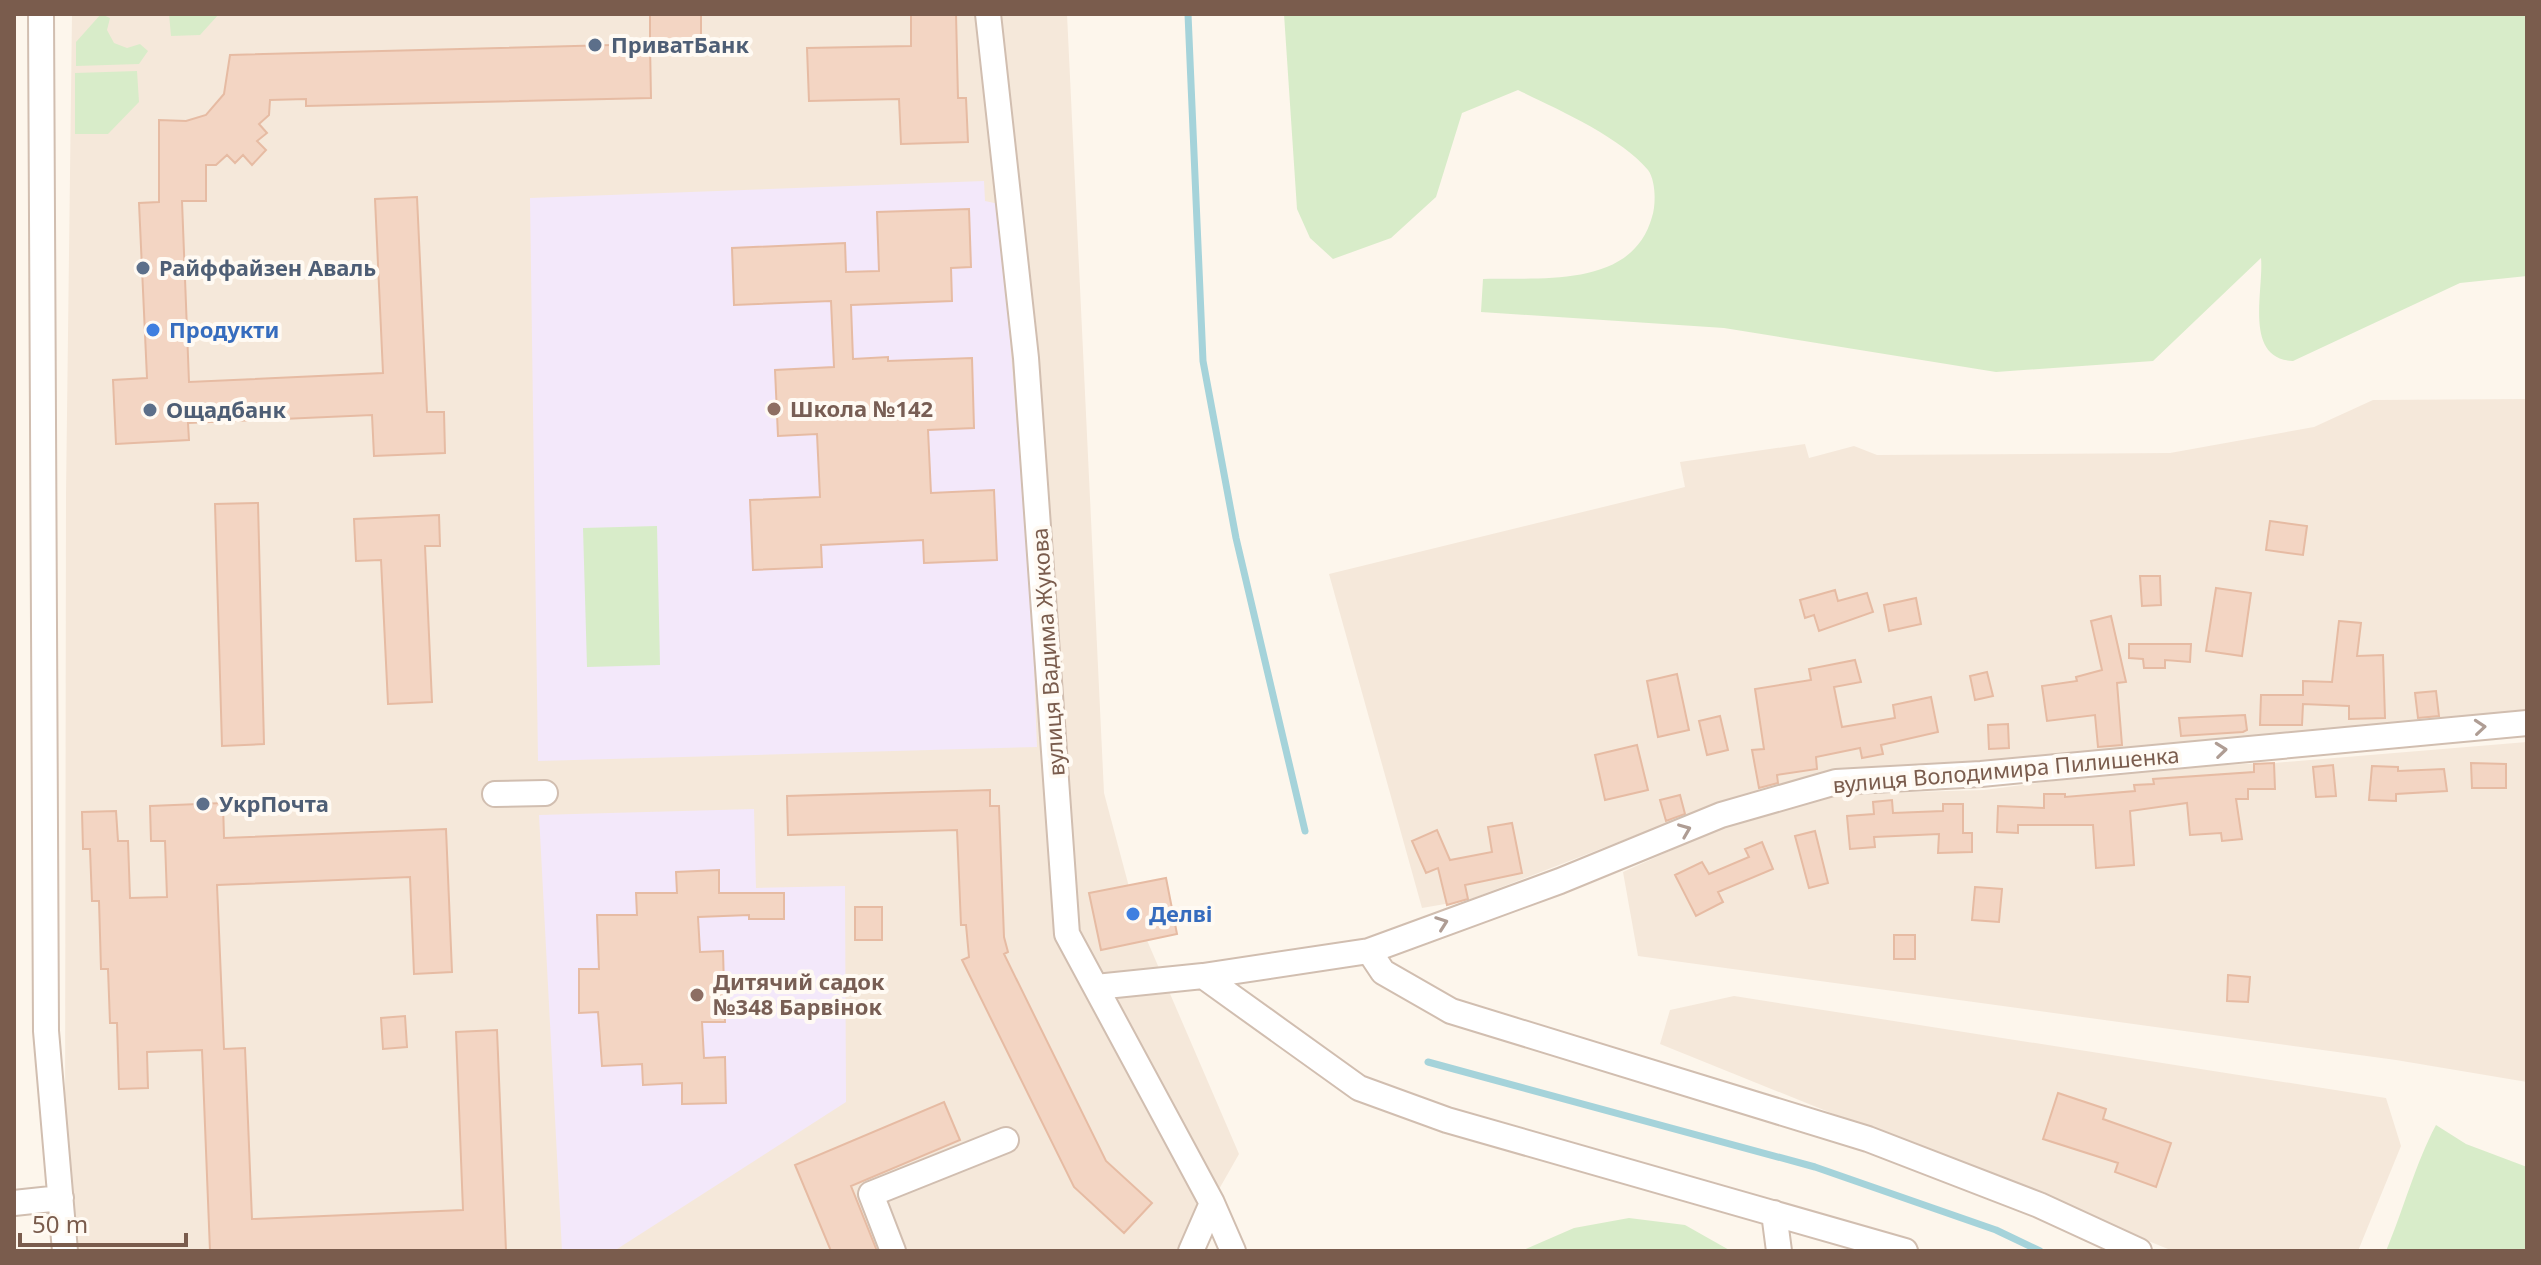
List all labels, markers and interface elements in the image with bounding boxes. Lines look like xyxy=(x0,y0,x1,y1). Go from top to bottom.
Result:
place label: ПриватБанк xyxy=(611,29,749,59)
marker: ПриватБанк xyxy=(586,36,604,54)
place label: Райффайзен Аваль xyxy=(159,252,376,282)
marker: Райффайзен Аваль xyxy=(134,259,152,277)
place label: Продукти xyxy=(169,314,279,344)
marker: Продукти xyxy=(144,321,162,339)
place label: Школа №142 xyxy=(790,393,933,423)
place label: Ощадбанк xyxy=(166,394,286,424)
marker: Школа №142 xyxy=(765,400,783,418)
marker: Ощадбанк xyxy=(141,401,159,419)
street label: вулиця Вадима Жукова xyxy=(1023,527,1071,777)
one-way arrow xyxy=(2473,719,2486,736)
street label: вулиця Володимира Пилишенка xyxy=(1831,739,2181,799)
one-way arrow xyxy=(2215,742,2228,759)
place label: УкрПочта xyxy=(219,788,329,818)
marker: УкрПочта xyxy=(194,795,212,813)
one-way arrow xyxy=(1677,823,1691,840)
place label: Делві xyxy=(1149,898,1213,928)
marker: Делві xyxy=(1124,905,1142,923)
one-way arrow xyxy=(1435,916,1449,933)
place label: Дитячий садок №348 Барвінок xyxy=(713,966,885,1021)
marker: Дитячий садок №348 Барвінок xyxy=(688,986,706,1004)
scale bar xyxy=(20,1197,186,1247)
text: 50 m xyxy=(32,1207,88,1240)

